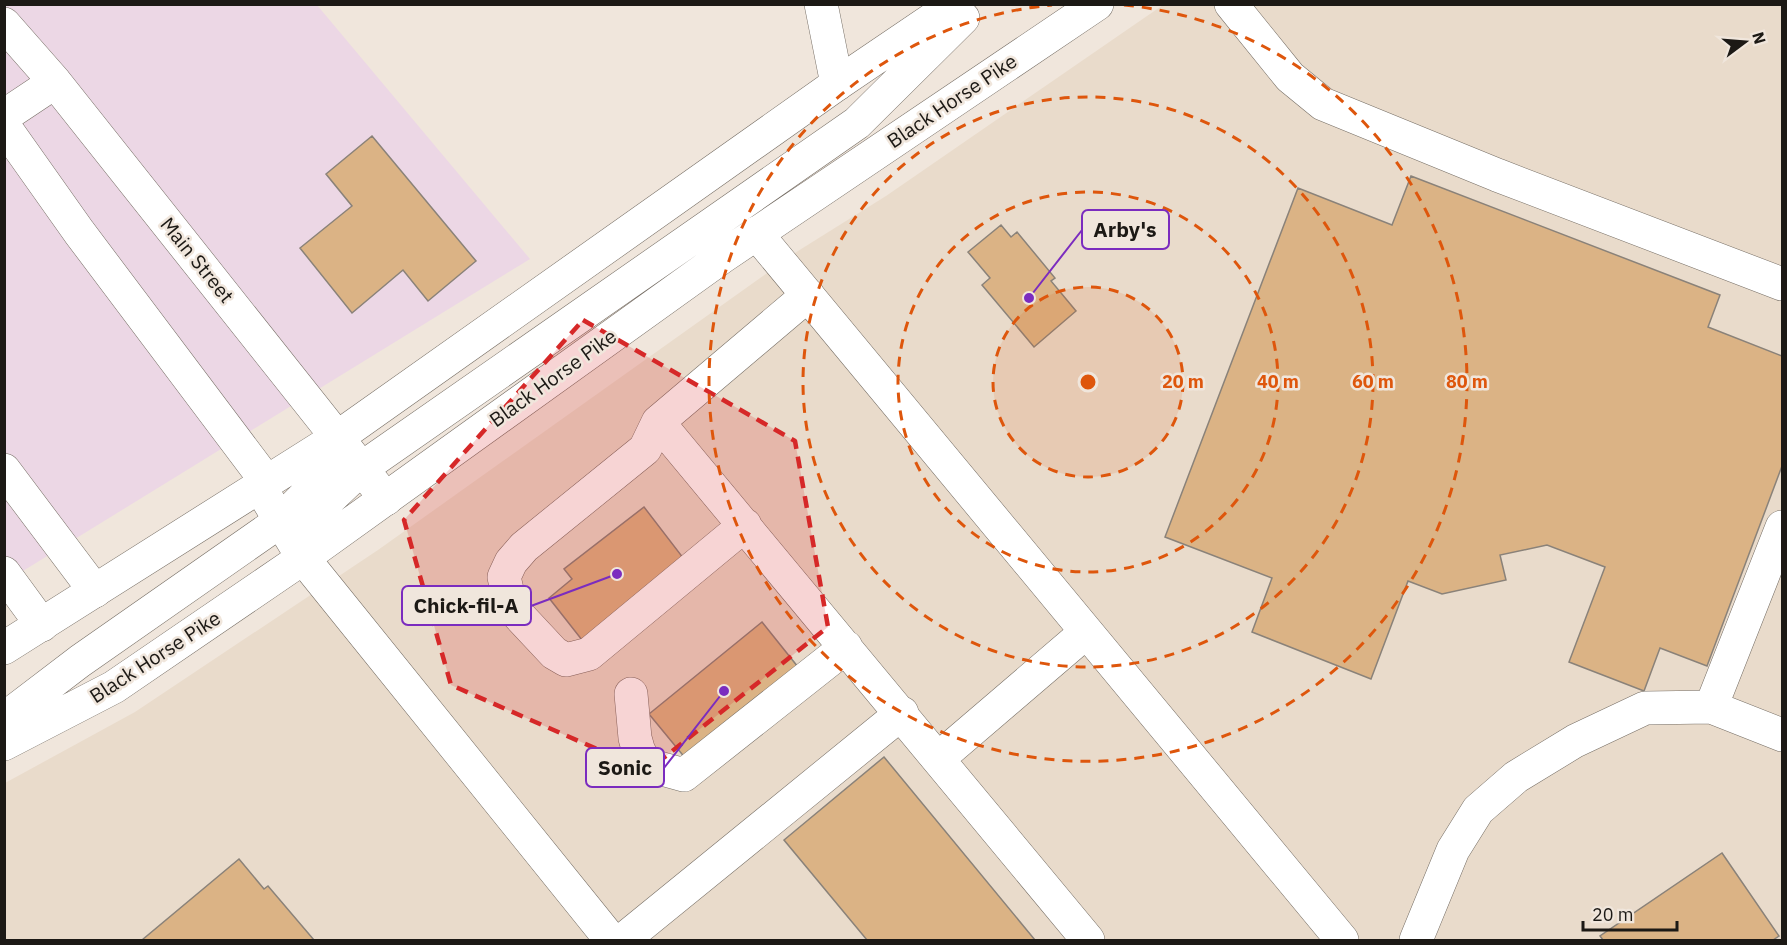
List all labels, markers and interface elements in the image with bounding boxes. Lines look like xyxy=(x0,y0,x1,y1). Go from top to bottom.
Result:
north arrow xyxy=(1715,12,1775,72)
text: N xyxy=(1748,30,1771,46)
street label: Black Horse Pike xyxy=(882,47,1022,154)
callout: Arby's xyxy=(1082,210,1169,249)
street label: Main Street xyxy=(155,211,240,308)
text: Arby's xyxy=(1093,215,1157,243)
street label: Black Horse Pike xyxy=(484,322,622,433)
text: 20 m xyxy=(1162,370,1204,393)
text: 40 m xyxy=(1257,370,1299,393)
text: 60 m xyxy=(1352,370,1394,393)
text: 80 m xyxy=(1446,370,1488,393)
centre of rings xyxy=(1078,372,1098,392)
callout: Chick-fil-A xyxy=(402,586,531,625)
text: Chick-fil-A xyxy=(413,591,519,619)
street label: Black Horse Pike xyxy=(84,604,225,709)
callout: Sonic xyxy=(586,748,664,787)
text: Sonic xyxy=(598,753,652,781)
scale bar xyxy=(1583,894,1678,932)
text: 20 m xyxy=(1592,903,1634,926)

